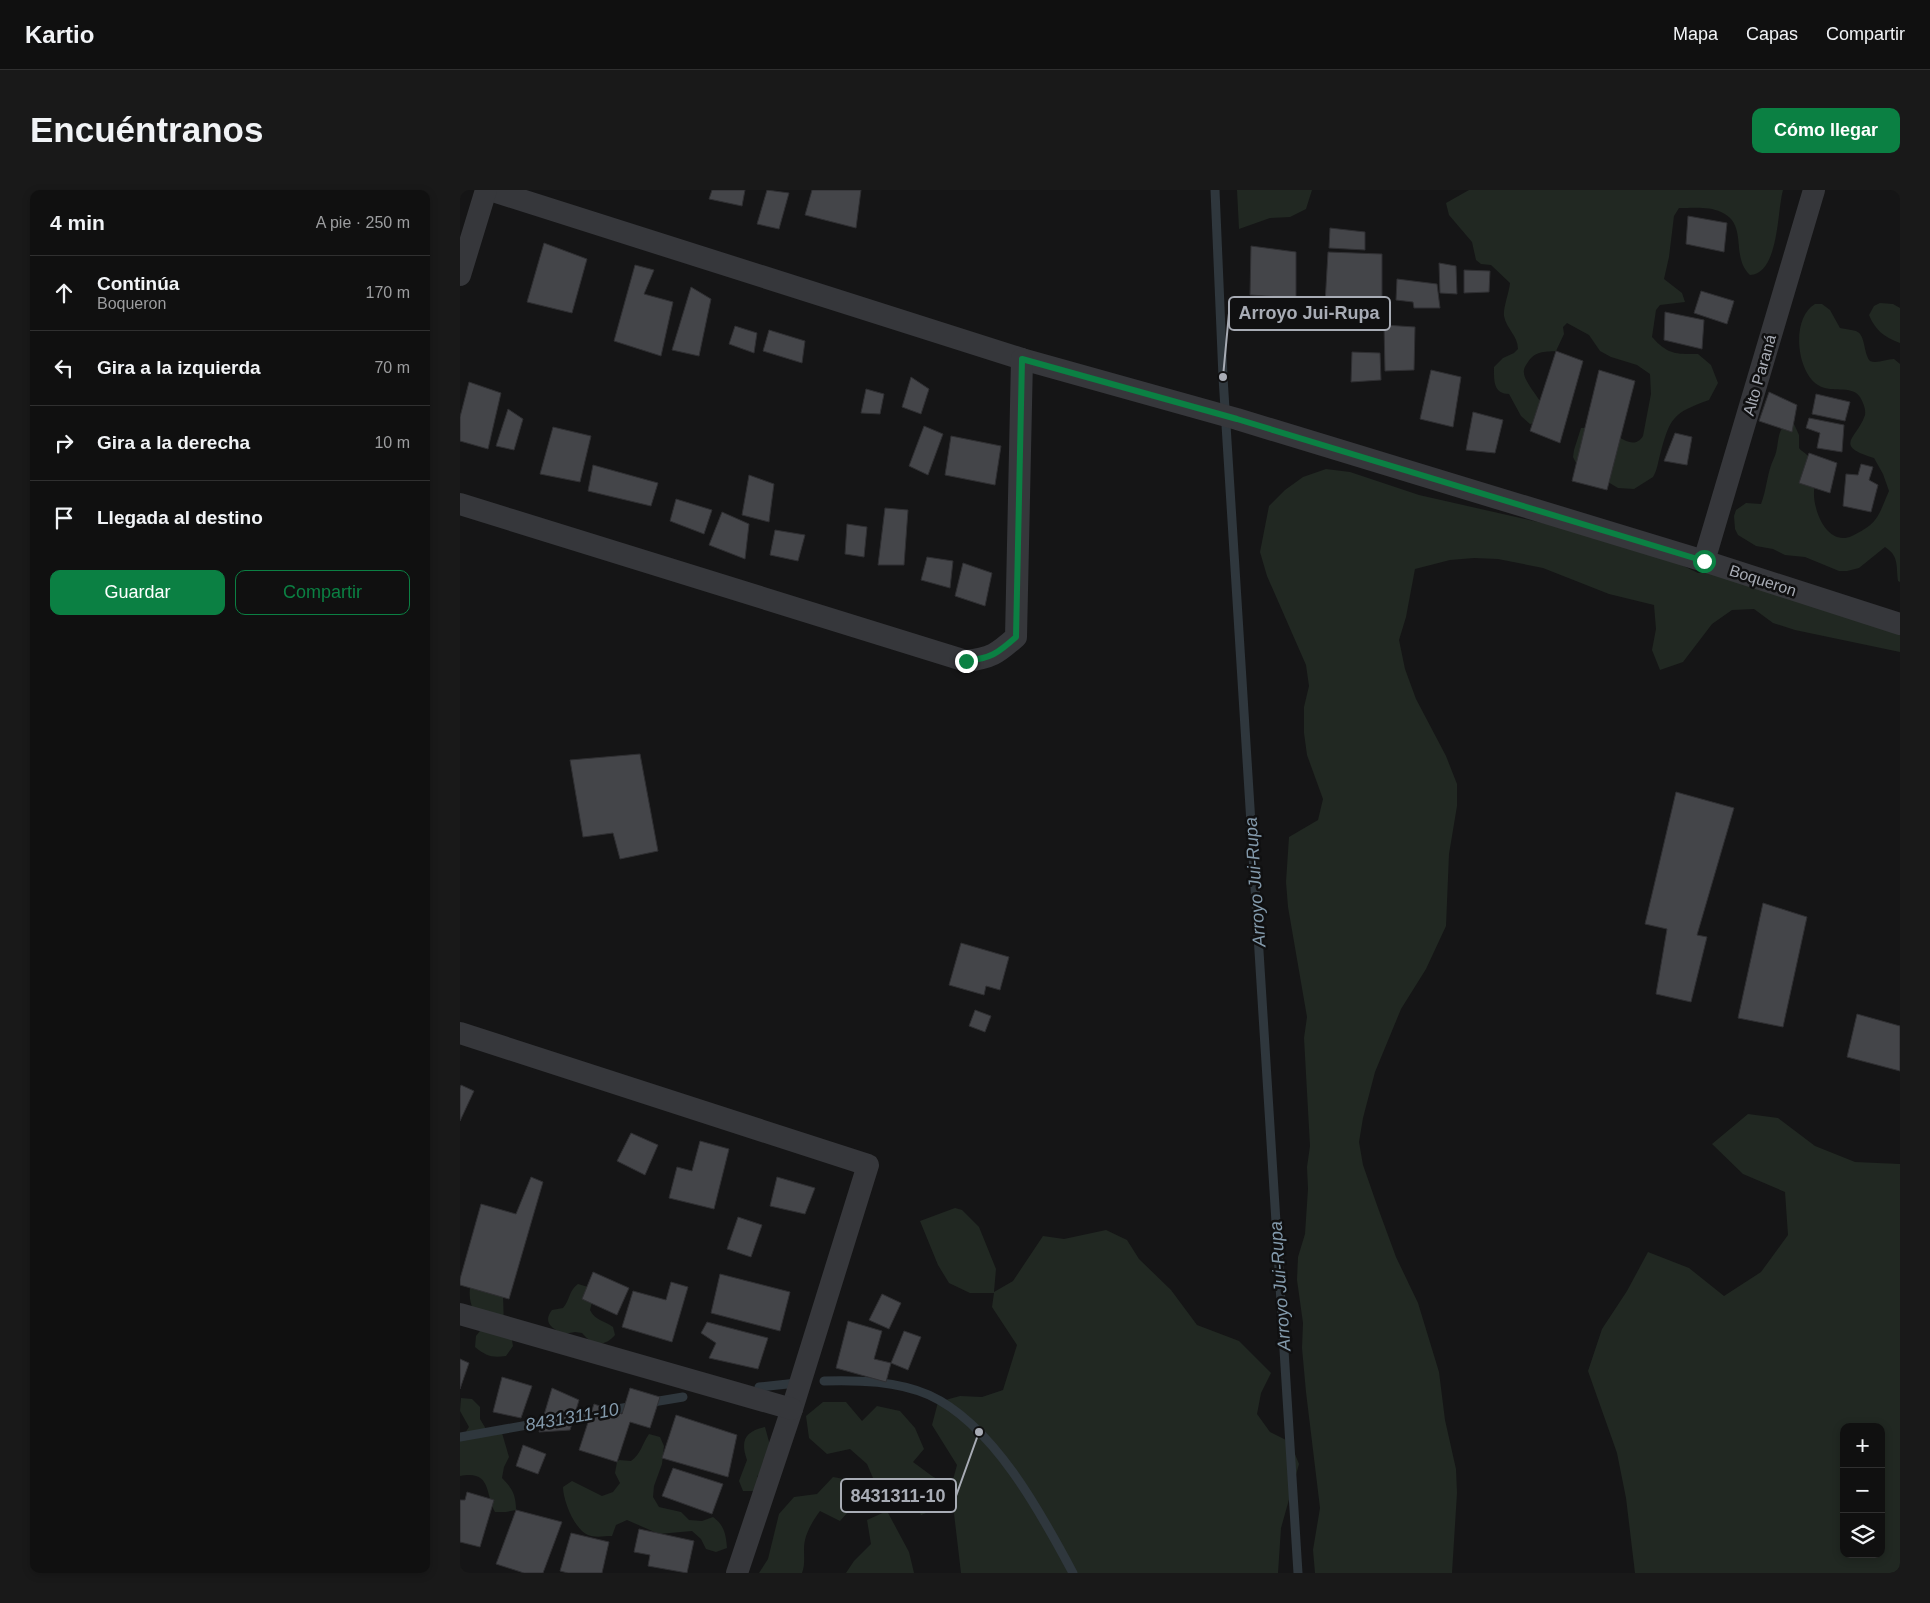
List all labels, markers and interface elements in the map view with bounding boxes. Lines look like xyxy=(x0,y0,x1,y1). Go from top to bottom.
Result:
text: Kartio xyxy=(25,21,94,48)
text: Mapa xyxy=(1673,24,1718,44)
text: Capas xyxy=(1746,24,1798,44)
text: Compartir xyxy=(1826,24,1905,44)
button: Cómo llegar xyxy=(1752,108,1900,153)
text: Encuéntranos xyxy=(30,110,263,149)
text: 4 min xyxy=(50,211,105,234)
text: A pie · 250 m xyxy=(316,214,410,231)
text: Continúa xyxy=(97,273,179,294)
icon: ahead xyxy=(50,279,78,307)
text: 170 m xyxy=(366,284,410,301)
text: Boqueron xyxy=(97,295,166,312)
callout: Arroyo Jui-Rupa xyxy=(1229,297,1390,330)
text: Arroyo Jui-Rupa xyxy=(1238,303,1380,323)
street label: Alto Paraná xyxy=(1740,333,1779,418)
icon: left xyxy=(50,354,78,382)
text: Gira a la izquierda xyxy=(97,357,261,378)
text: 70 m xyxy=(374,359,410,376)
icon: right xyxy=(50,429,78,457)
text: Gira a la derecha xyxy=(97,432,250,453)
text: 10 m xyxy=(374,434,410,451)
icon: arrive xyxy=(50,504,78,532)
text: Llegada al destino xyxy=(97,507,263,528)
route start xyxy=(1693,550,1716,573)
street label: Boqueron xyxy=(1727,562,1798,599)
button: Guardar xyxy=(50,570,225,615)
button: Compartir xyxy=(235,570,410,615)
route end xyxy=(955,650,978,673)
water label: Arroyo Jui-Rupa xyxy=(1240,816,1270,949)
water label: Arroyo Jui-Rupa xyxy=(1265,1220,1295,1353)
water label: 8431311-10 xyxy=(524,1399,620,1435)
map controls xyxy=(1840,1423,1885,1558)
button: + xyxy=(1840,1423,1885,1468)
button: − xyxy=(1840,1468,1885,1513)
callout: 8431311-10 xyxy=(841,1479,956,1512)
text: 8431311-10 xyxy=(850,1486,946,1506)
button: layers xyxy=(1840,1513,1885,1558)

